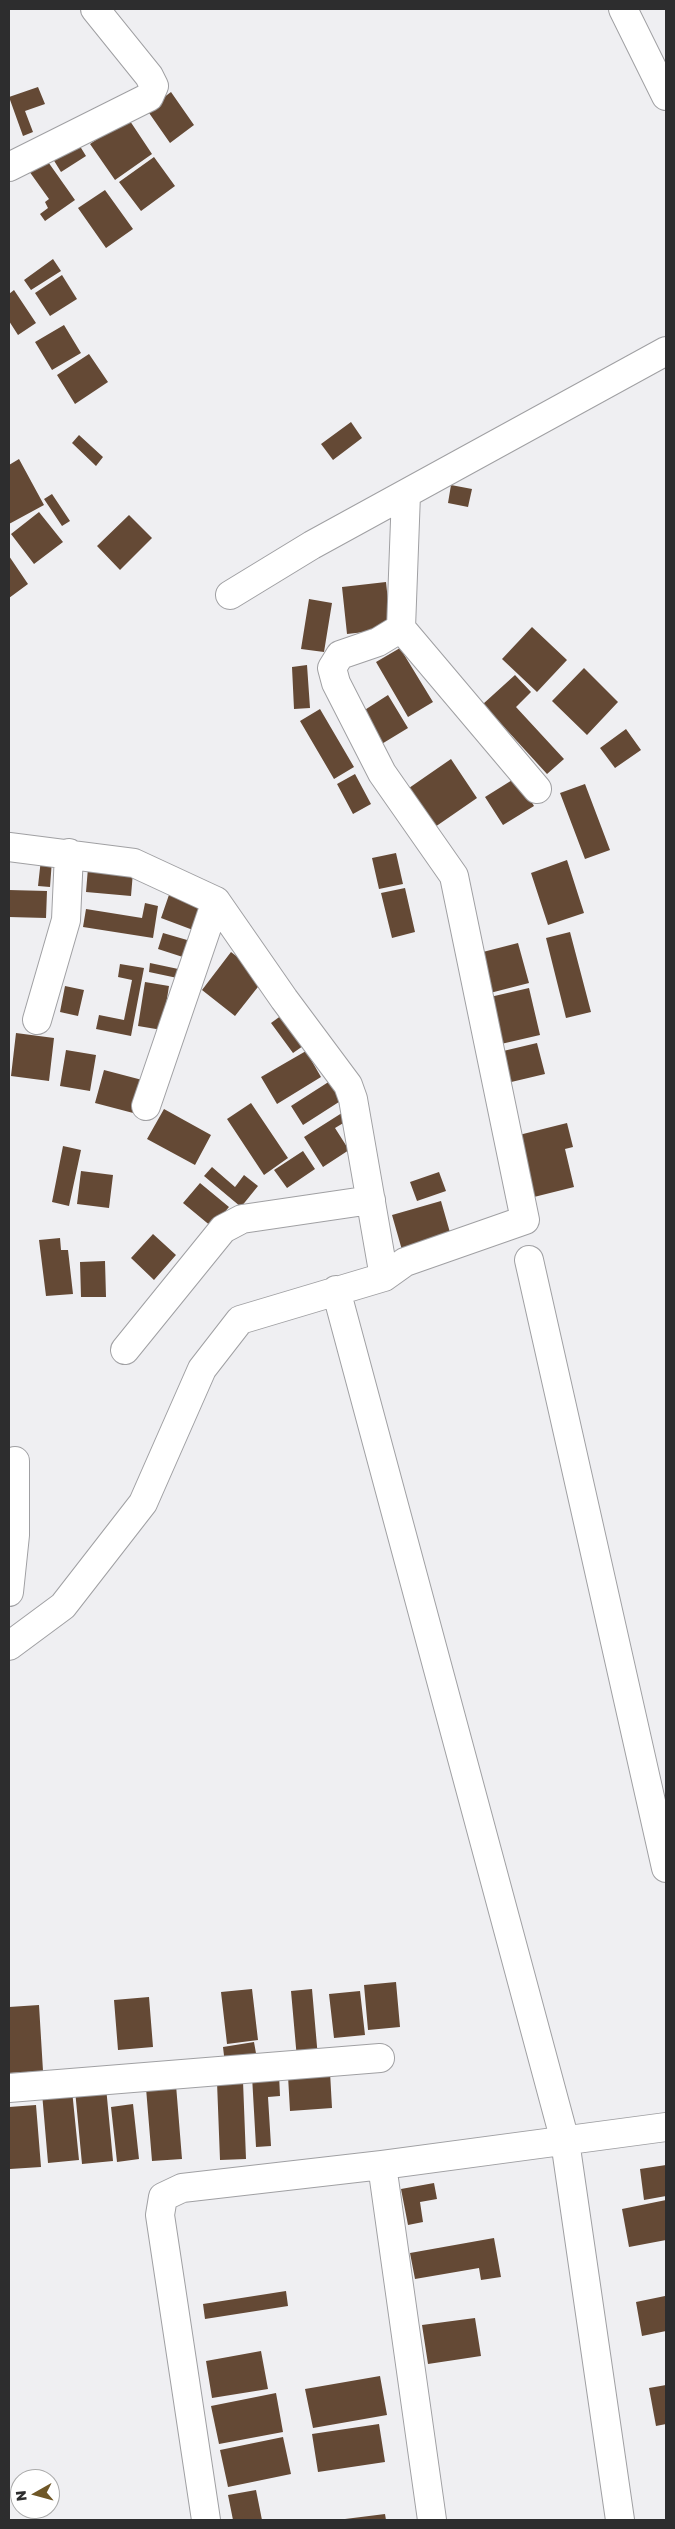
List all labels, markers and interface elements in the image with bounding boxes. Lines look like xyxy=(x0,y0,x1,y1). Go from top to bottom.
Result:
north arrow xyxy=(10,2469,60,2519)
text: N xyxy=(12,2489,30,2502)

